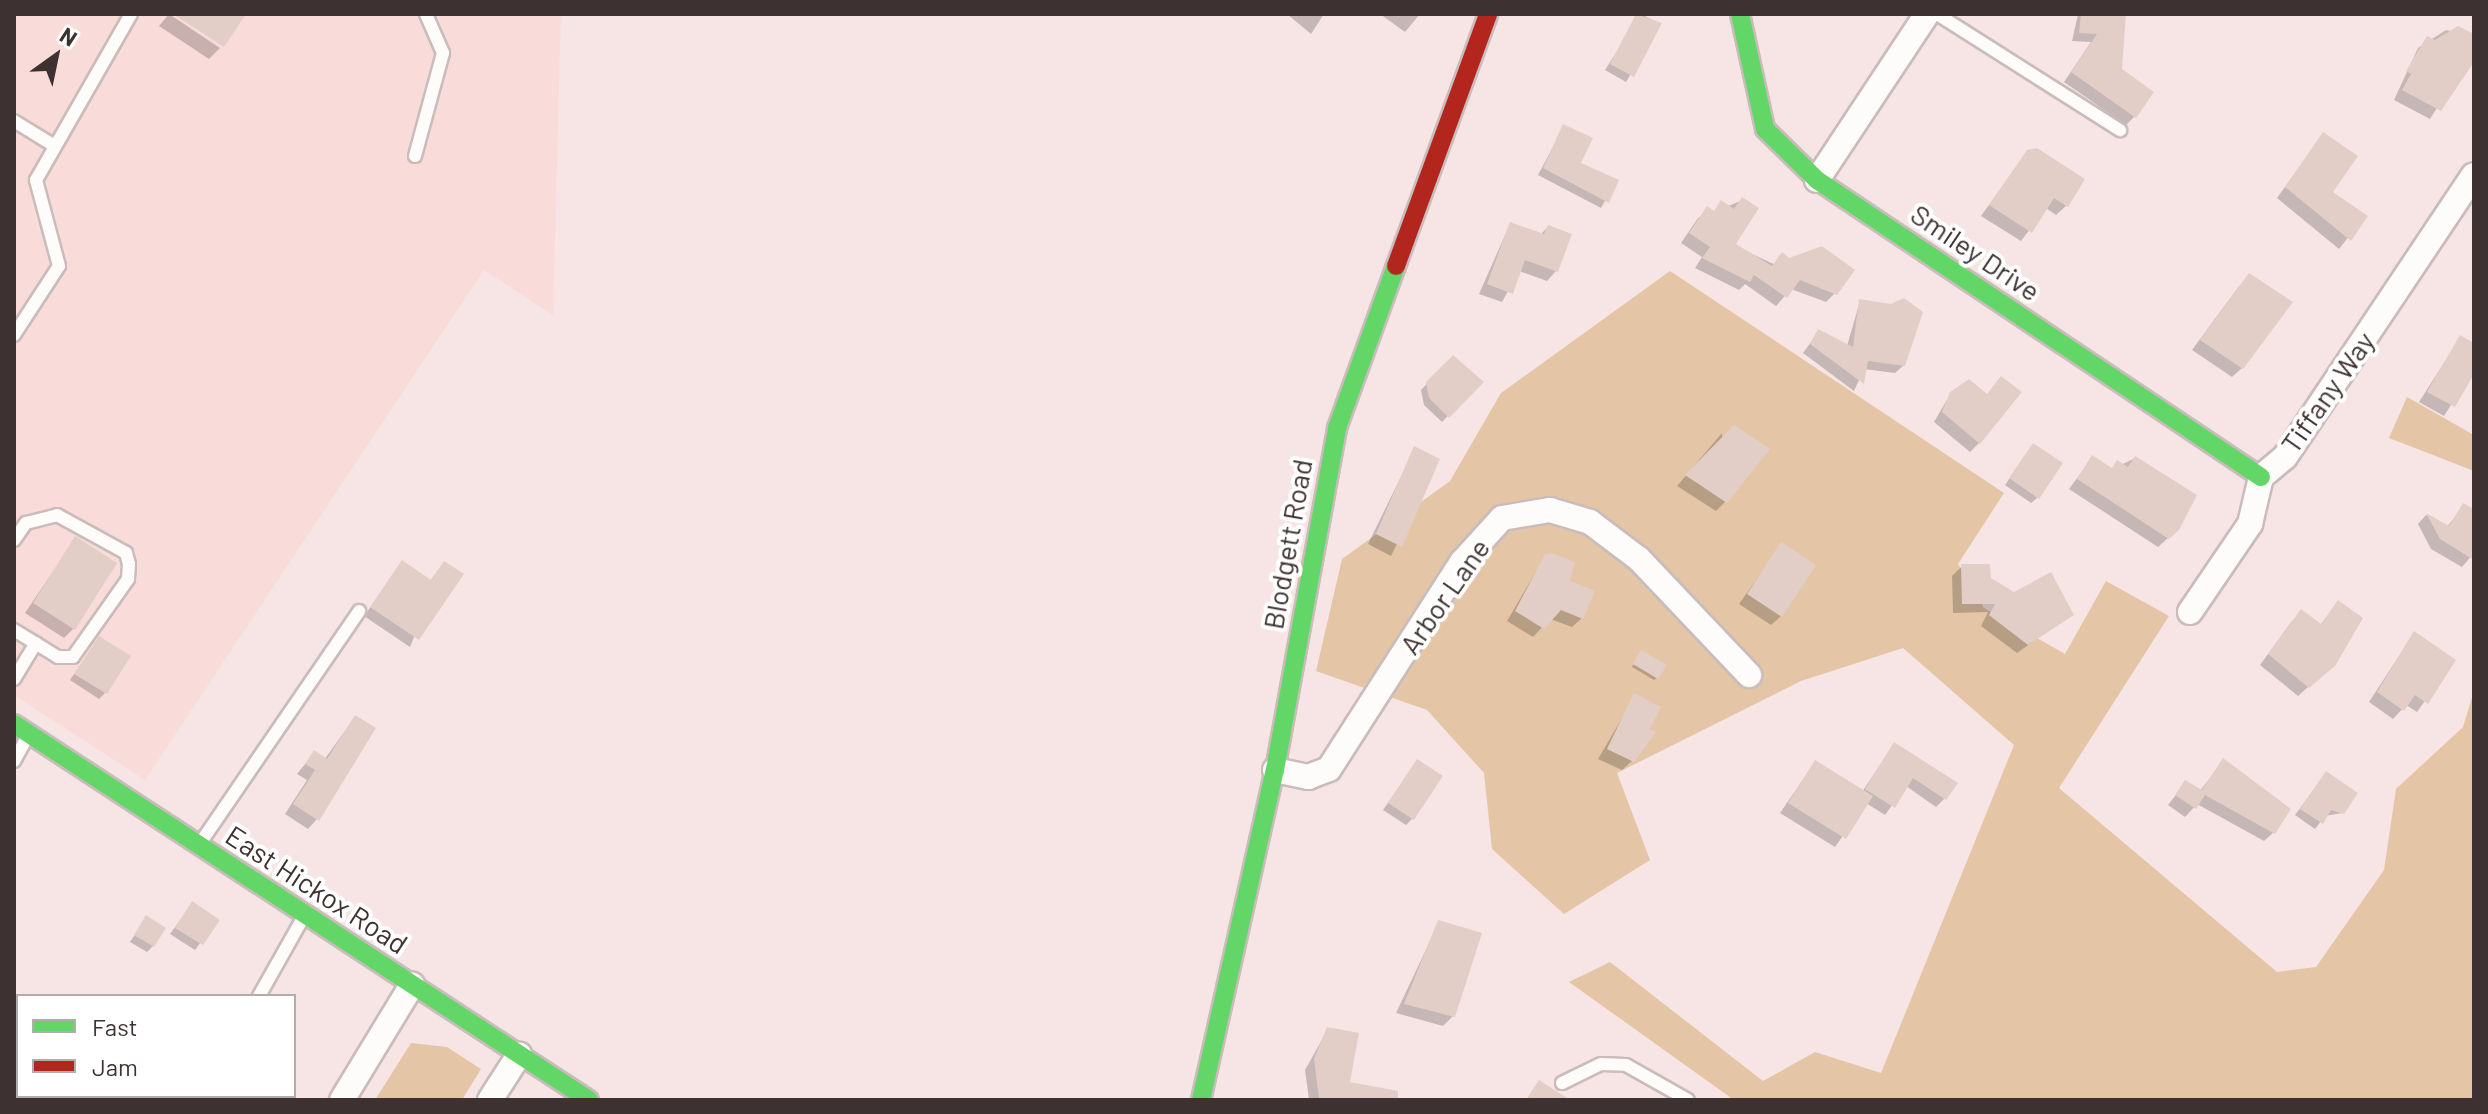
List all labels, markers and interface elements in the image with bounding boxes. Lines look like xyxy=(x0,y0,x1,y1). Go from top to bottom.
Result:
north arrow xyxy=(16,16,96,96)
text: N xyxy=(56,21,82,51)
street label: Smiley Drive xyxy=(1905,197,2047,307)
street label: Tiffany Way xyxy=(2273,325,2381,459)
street label: Blodgett Road xyxy=(1256,456,1318,632)
street label: Arbor Lane xyxy=(1392,532,1496,660)
street label: East Hickox Road xyxy=(220,818,414,960)
legend xyxy=(16,994,296,1098)
text: Fast xyxy=(92,1012,137,1041)
text: Jam xyxy=(92,1052,138,1081)

